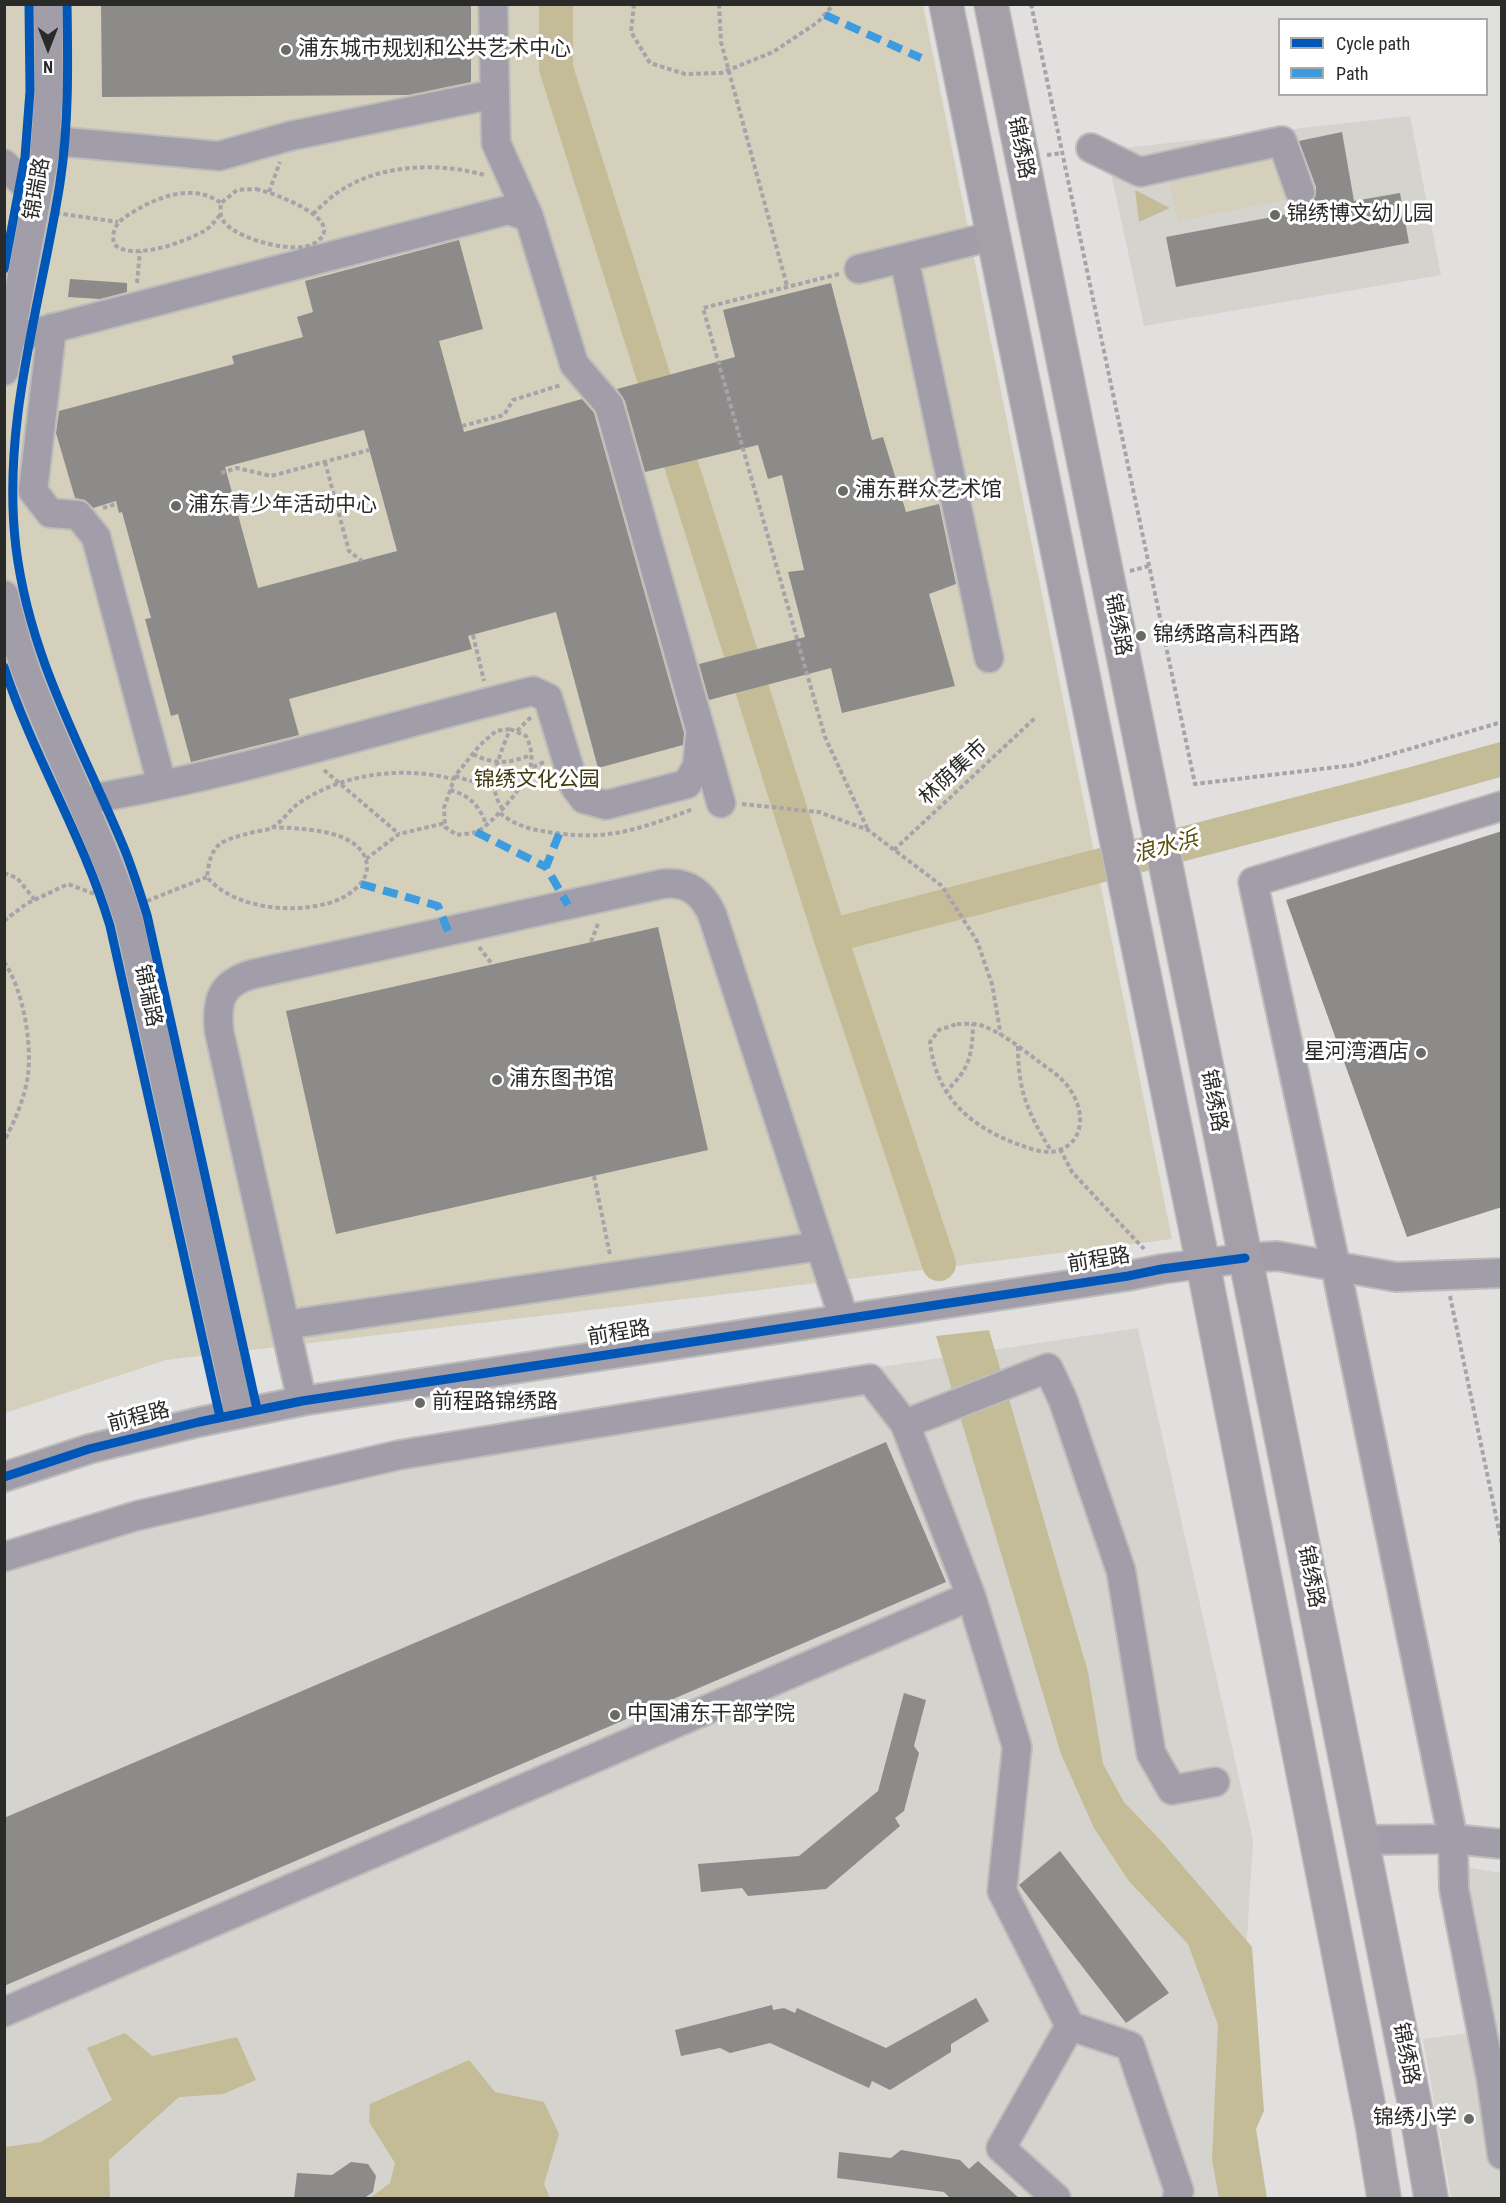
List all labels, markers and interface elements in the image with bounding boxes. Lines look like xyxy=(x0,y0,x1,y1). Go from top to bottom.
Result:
north arrow xyxy=(18,18,78,78)
legend xyxy=(1278,18,1488,96)
text: Cycle path xyxy=(1336,33,1410,54)
place label: 浦东城市规划和公共艺术中心 xyxy=(298,37,571,63)
marker: 浦东城市规划和公共艺术中心 xyxy=(279,43,293,57)
text: N xyxy=(43,57,53,76)
text: Path xyxy=(1336,63,1369,84)
street label: 锦绣路 xyxy=(1002,115,1038,181)
street label: 锦瑞路 xyxy=(20,156,56,222)
place label: 锦绣博文幼儿园 xyxy=(1287,202,1434,228)
marker: 锦绣博文幼儿园 xyxy=(1268,208,1282,222)
place label: 浦东群众艺术馆 xyxy=(855,478,1002,504)
marker: 浦东群众艺术馆 xyxy=(836,484,850,498)
place label: 浦东青少年活动中心 xyxy=(188,493,377,519)
marker: 浦东青少年活动中心 xyxy=(169,499,183,513)
street label: 锦绣路 xyxy=(1099,592,1135,658)
place label: 锦绣路高科西路 xyxy=(1153,623,1300,649)
marker: 锦绣路高科西路 xyxy=(1134,629,1148,643)
street label: 林荫集市 xyxy=(915,735,993,811)
park label: 锦绣文化公园 xyxy=(474,768,600,794)
water label: 浪水浜 xyxy=(1131,827,1201,869)
street label: 锦瑞路 xyxy=(128,963,166,1029)
place label: 星河湾酒店 xyxy=(1304,1040,1409,1066)
marker: 星河湾酒店 xyxy=(1414,1046,1428,1060)
place label: 浦东图书馆 xyxy=(509,1067,614,1093)
street label: 锦绣路 xyxy=(1195,1068,1231,1134)
marker: 浦东图书馆 xyxy=(490,1073,504,1087)
street label: 前程路 xyxy=(1066,1244,1132,1278)
street label: 前程路 xyxy=(586,1317,652,1351)
place label: 前程路锦绣路 xyxy=(432,1390,558,1416)
marker: 前程路锦绣路 xyxy=(413,1396,427,1410)
street label: 前程路 xyxy=(105,1398,173,1438)
street label: 锦绣路 xyxy=(1292,1544,1328,1610)
place label: 中国浦东干部学院 xyxy=(627,1702,795,1728)
marker: 中国浦东干部学院 xyxy=(608,1708,622,1722)
street label: 锦绣路 xyxy=(1387,2021,1423,2087)
place label: 锦绣小学 xyxy=(1373,2106,1457,2132)
marker: 锦绣小学 xyxy=(1462,2112,1476,2126)

